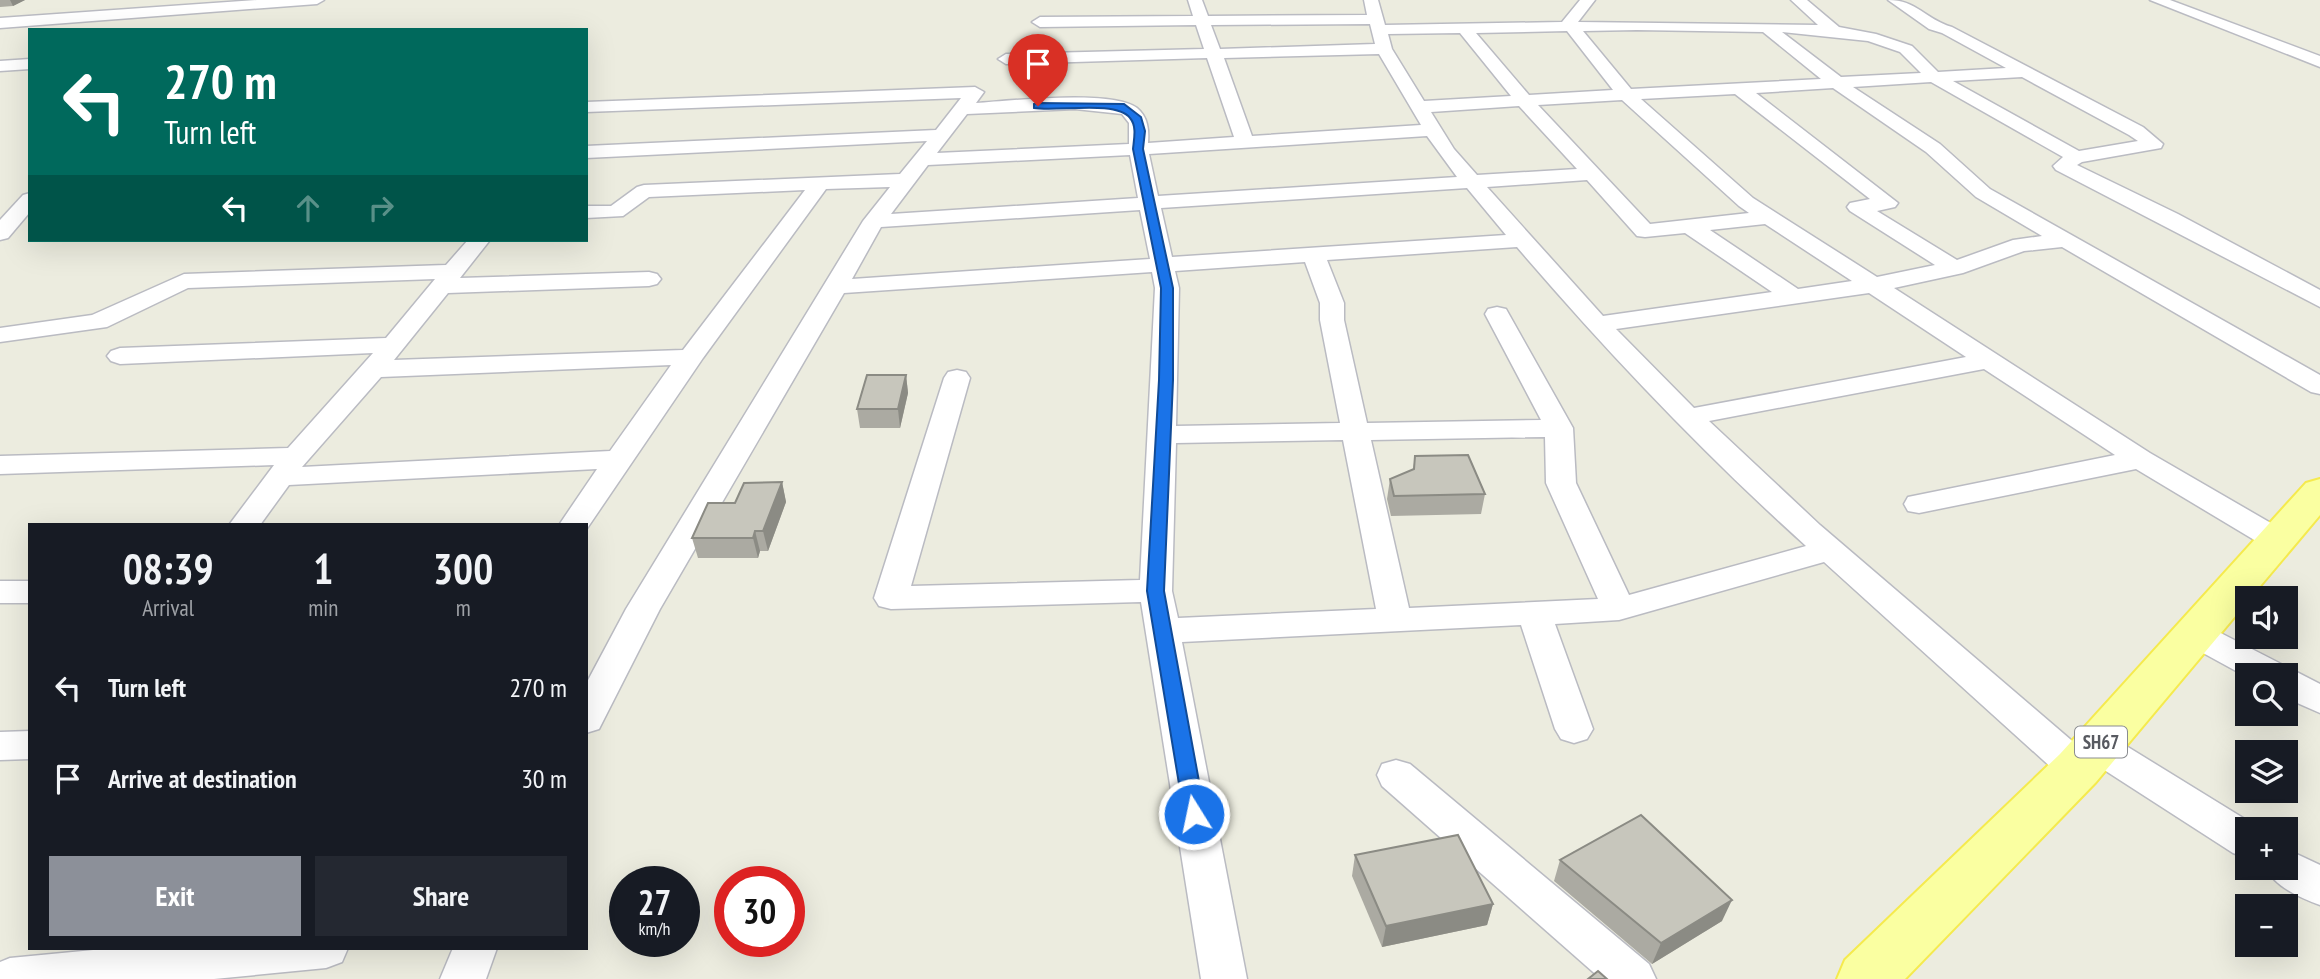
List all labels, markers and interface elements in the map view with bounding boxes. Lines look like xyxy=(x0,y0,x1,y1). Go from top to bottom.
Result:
pin xyxy=(1008,34,1068,106)
icon: arrive xyxy=(1019,45,1057,83)
text: 270 m xyxy=(164,49,277,113)
icon: left xyxy=(49,56,140,147)
text: Turn left xyxy=(164,111,256,153)
icon: left xyxy=(216,189,254,227)
icon: ahead xyxy=(289,189,327,227)
icon: right xyxy=(362,189,400,227)
text: 08:39 xyxy=(123,541,214,596)
text: 1 xyxy=(313,541,333,596)
text: 300 xyxy=(433,541,493,596)
map controls xyxy=(2235,586,2298,957)
button: sound xyxy=(2235,586,2298,649)
text: Arrival xyxy=(142,593,194,622)
text: min xyxy=(308,593,338,622)
text: m xyxy=(456,593,471,622)
button: search xyxy=(2235,663,2298,726)
icon: left xyxy=(49,669,87,707)
text: Turn left xyxy=(108,671,186,704)
text: 270 m xyxy=(509,671,567,704)
road number: SH67 xyxy=(2075,726,2127,758)
button: layers xyxy=(2235,740,2298,803)
icon: arrive xyxy=(49,760,87,798)
text: Arrive at destination xyxy=(108,762,297,795)
text: 30 m xyxy=(521,762,567,795)
position arrow xyxy=(1157,777,1231,851)
button: + xyxy=(2235,817,2298,880)
button: Exit xyxy=(49,856,301,936)
button: Share xyxy=(315,856,567,936)
speed limit sign: 30 xyxy=(714,866,805,957)
text: 27 xyxy=(638,879,671,925)
button: − xyxy=(2235,894,2298,957)
text: km/h xyxy=(639,917,670,940)

